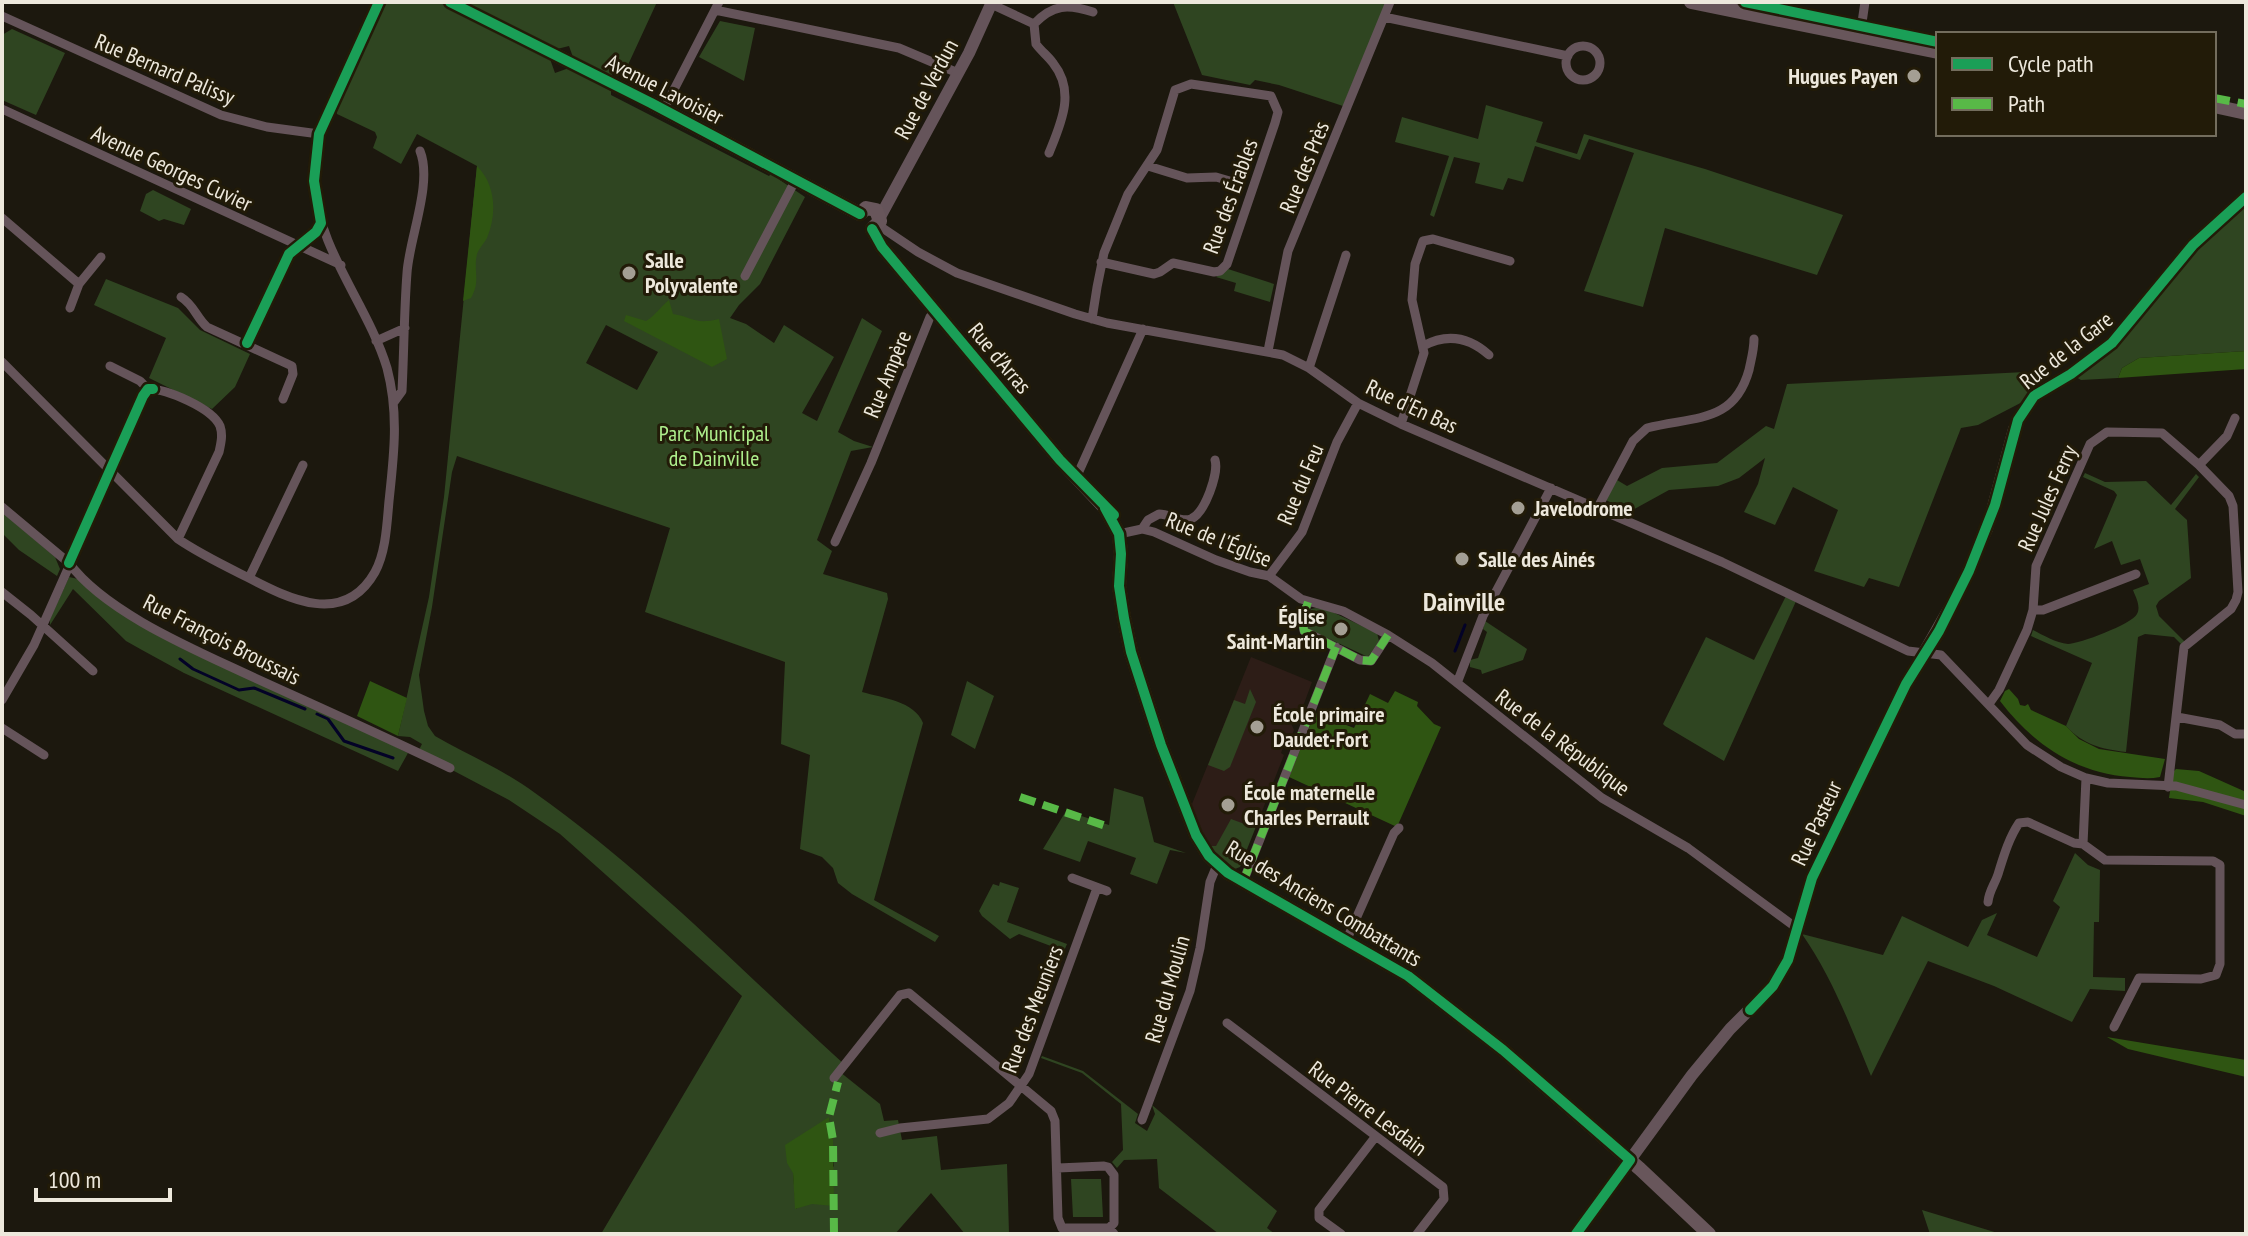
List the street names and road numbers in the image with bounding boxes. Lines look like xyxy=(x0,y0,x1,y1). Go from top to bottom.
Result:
street label: Rue Bernard Palissy xyxy=(91,27,240,111)
street label: Rue de Verdun xyxy=(888,34,964,144)
street label: Avenue Lavoisier xyxy=(602,47,728,131)
street label: Rue des Près xyxy=(1273,117,1335,217)
street label: Avenue Georges Cuvier xyxy=(87,119,257,217)
street label: Rue des Érables xyxy=(1196,135,1264,257)
street label: Rue de la Gare xyxy=(2014,305,2118,395)
street label: Rue d'Arras xyxy=(962,317,1038,399)
street label: Rue Ampère xyxy=(857,326,917,422)
street label: Rue d'En Bas xyxy=(1362,373,1462,439)
street label: Rue du Feu xyxy=(1270,439,1330,529)
street label: Rue Jules Ferry xyxy=(2011,440,2083,556)
street label: Rue de l'Église xyxy=(1162,505,1276,573)
street label: Rue François Broussais xyxy=(139,587,305,691)
street label: Rue de la République xyxy=(1490,682,1636,802)
street label: Rue Pasteur xyxy=(1784,776,1848,870)
street label: Rue des Anciens Combattants xyxy=(1221,834,1427,972)
street label: Rue du Moulin xyxy=(1138,932,1196,1046)
street label: Rue des Meuniers xyxy=(995,941,1069,1077)
street label: Rue Pierre Lesdain xyxy=(1303,1054,1433,1162)

